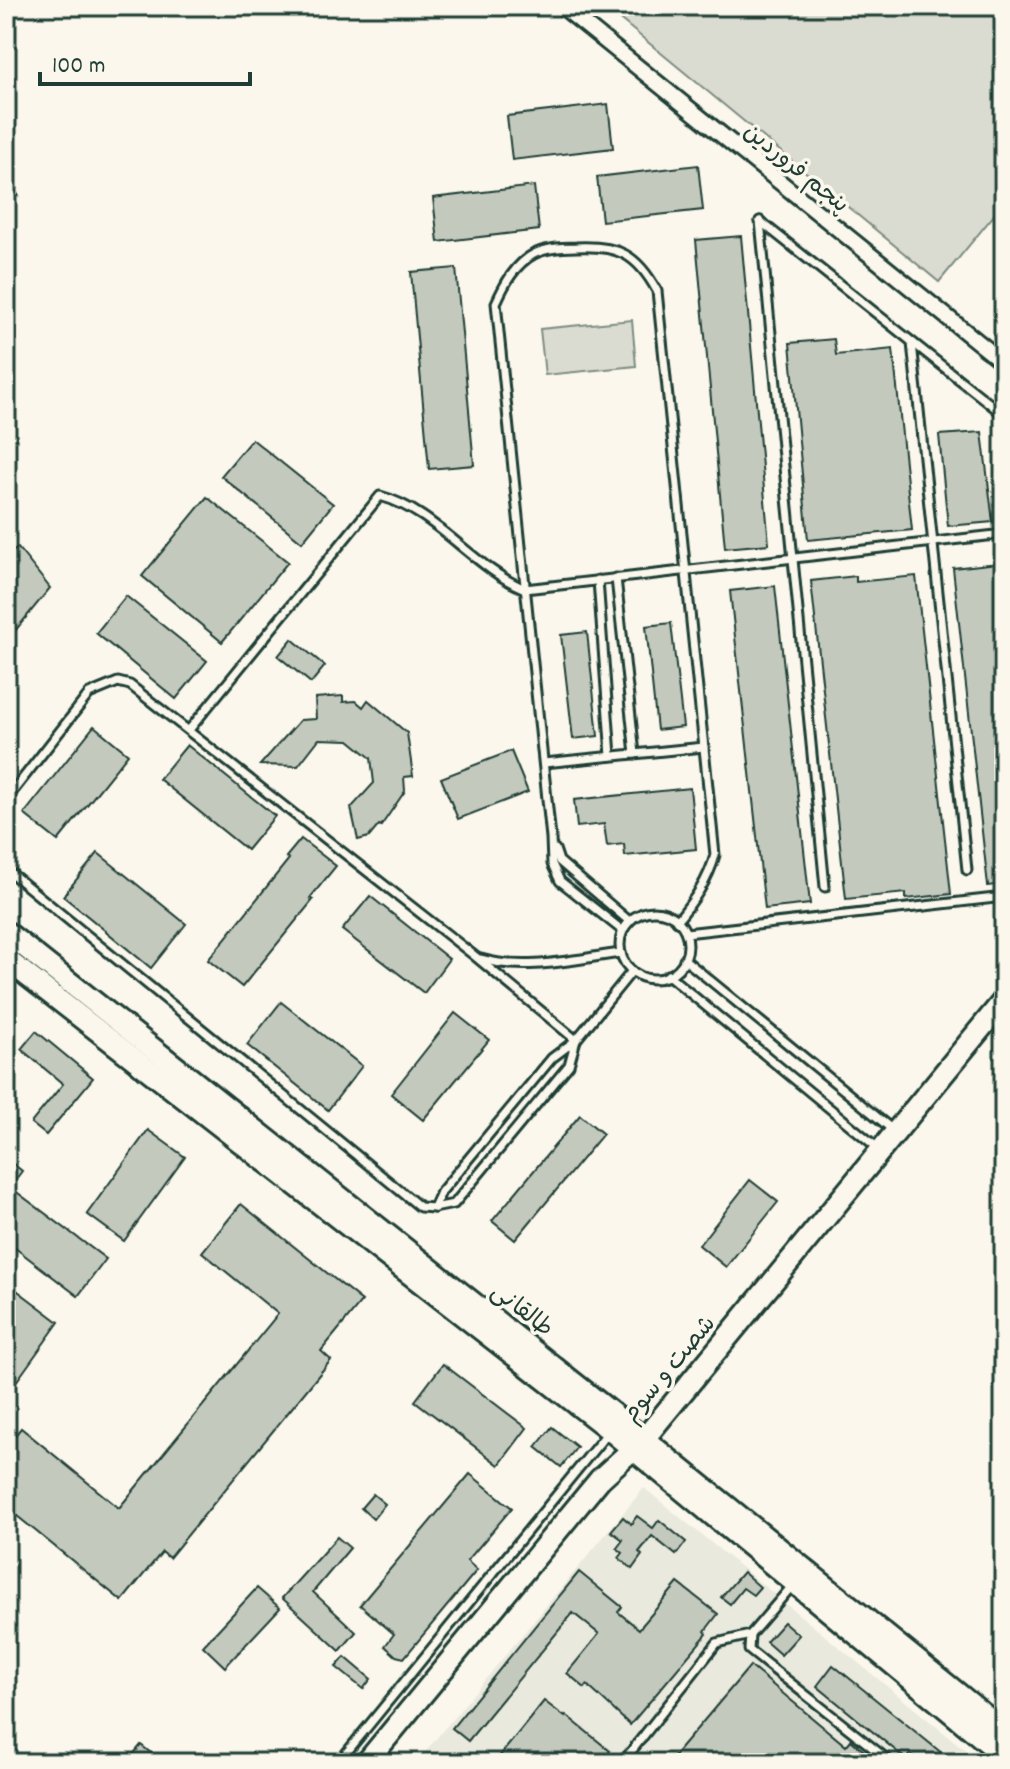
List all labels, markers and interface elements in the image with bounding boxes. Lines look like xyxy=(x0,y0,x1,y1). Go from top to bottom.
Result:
scale bar xyxy=(40,36,250,86)
text: 100 m xyxy=(52,50,105,84)
street label: پنجم فروردین xyxy=(735,116,855,223)
street label: طالقانی xyxy=(483,1276,560,1347)
street label: شصت و سوم xyxy=(615,1309,725,1431)

